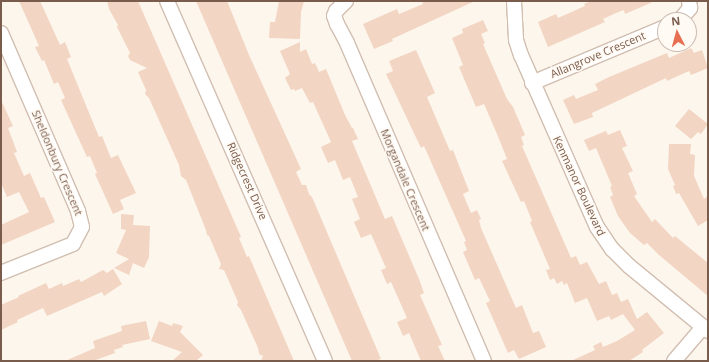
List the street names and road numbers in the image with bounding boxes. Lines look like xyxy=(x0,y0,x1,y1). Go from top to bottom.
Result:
street label: Allangrove Crescent xyxy=(549,29,647,81)
street label: Sheldonbury Crescent xyxy=(29,108,85,218)
street label: Morgandale Crescent xyxy=(378,127,432,233)
street label: Kenmanor Boulevard xyxy=(550,134,608,238)
street label: Ridgecrest Drive xyxy=(224,140,270,222)

